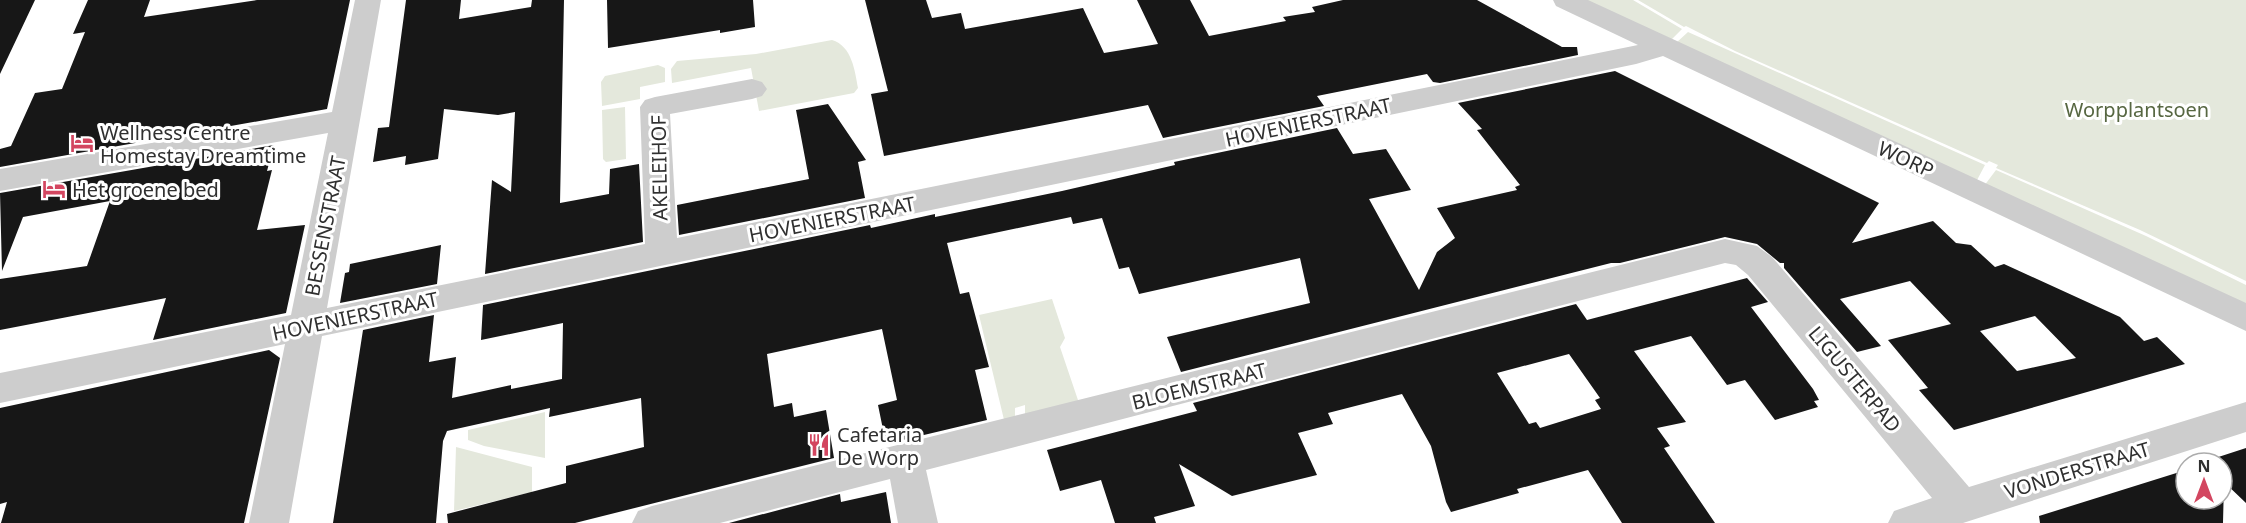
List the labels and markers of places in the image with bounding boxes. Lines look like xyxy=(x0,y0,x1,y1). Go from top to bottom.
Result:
place label: Wellness Centre Homestay Dreamtime xyxy=(100,119,306,169)
hotel icon: Wellness Centre Homestay Dreamtime xyxy=(69,130,95,156)
hotel icon: Het groene bed xyxy=(41,176,67,202)
place label: Het groene bed xyxy=(72,176,219,203)
place label: Cafetaria De Worp xyxy=(837,421,922,471)
restaurant icon: Cafetaria De Worp xyxy=(806,432,832,458)

